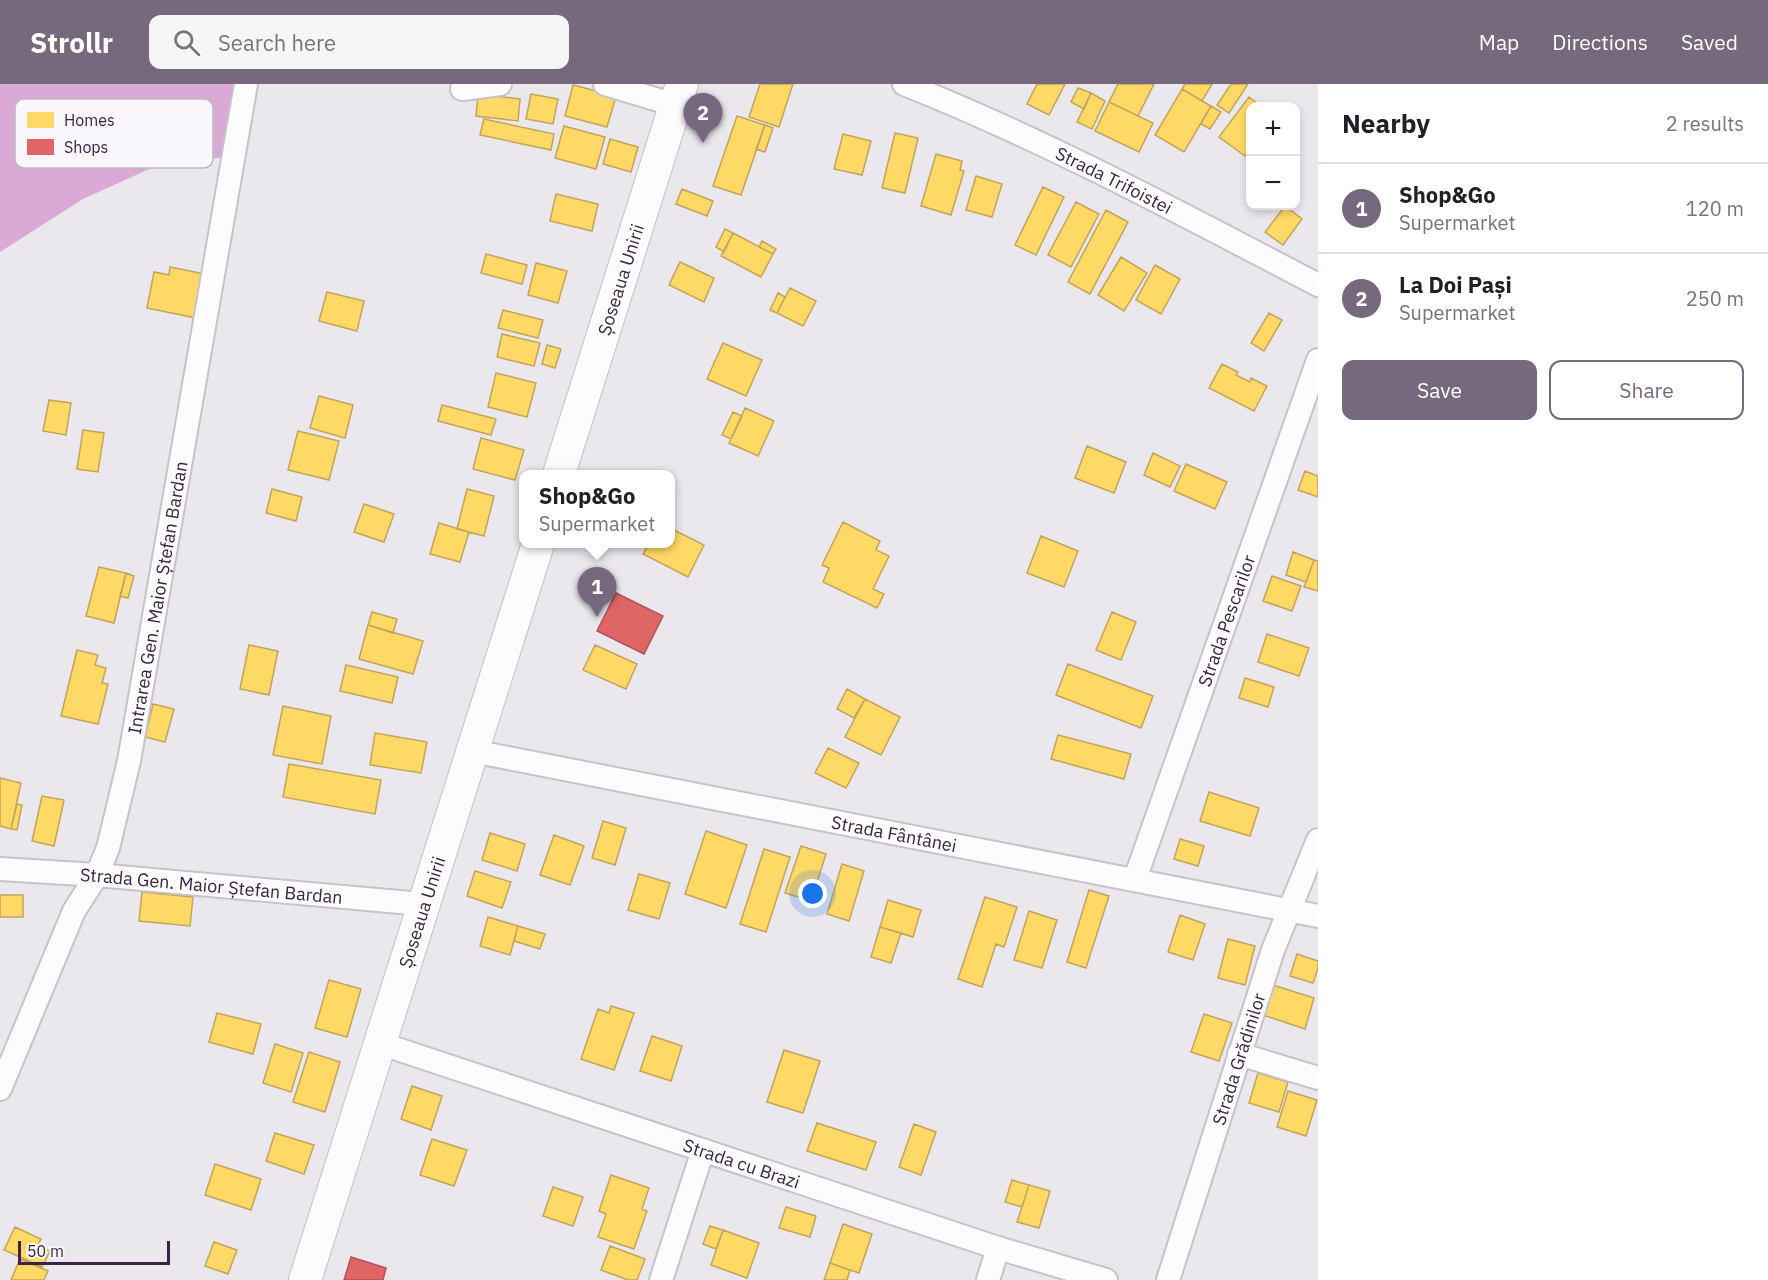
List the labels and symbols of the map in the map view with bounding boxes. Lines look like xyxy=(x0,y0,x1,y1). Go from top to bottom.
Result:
pin: 2 xyxy=(684,94,722,143)
legend xyxy=(15,99,213,168)
text: Homes xyxy=(64,110,115,130)
text: Shops xyxy=(64,137,108,157)
street label: Strada Trifoistei xyxy=(1052,141,1176,219)
street label: Șoseaua Unirii xyxy=(592,221,649,338)
street label: Intrarea Gen. Maior Ștefan Bardan xyxy=(122,459,192,736)
street label: Strada Pescarilor xyxy=(1192,551,1260,689)
pin: 1 xyxy=(578,568,616,617)
street label: Strada Fântânei xyxy=(829,810,959,857)
street label: Șoseaua Unirii xyxy=(393,853,450,971)
street label: Strada Gen. Maior Ștefan Bardan xyxy=(79,862,344,908)
your location xyxy=(798,879,827,908)
street label: Strada Grădinilor xyxy=(1207,990,1270,1128)
street label: Strada cu Brazi xyxy=(680,1133,803,1193)
scale bar xyxy=(18,1238,170,1266)

